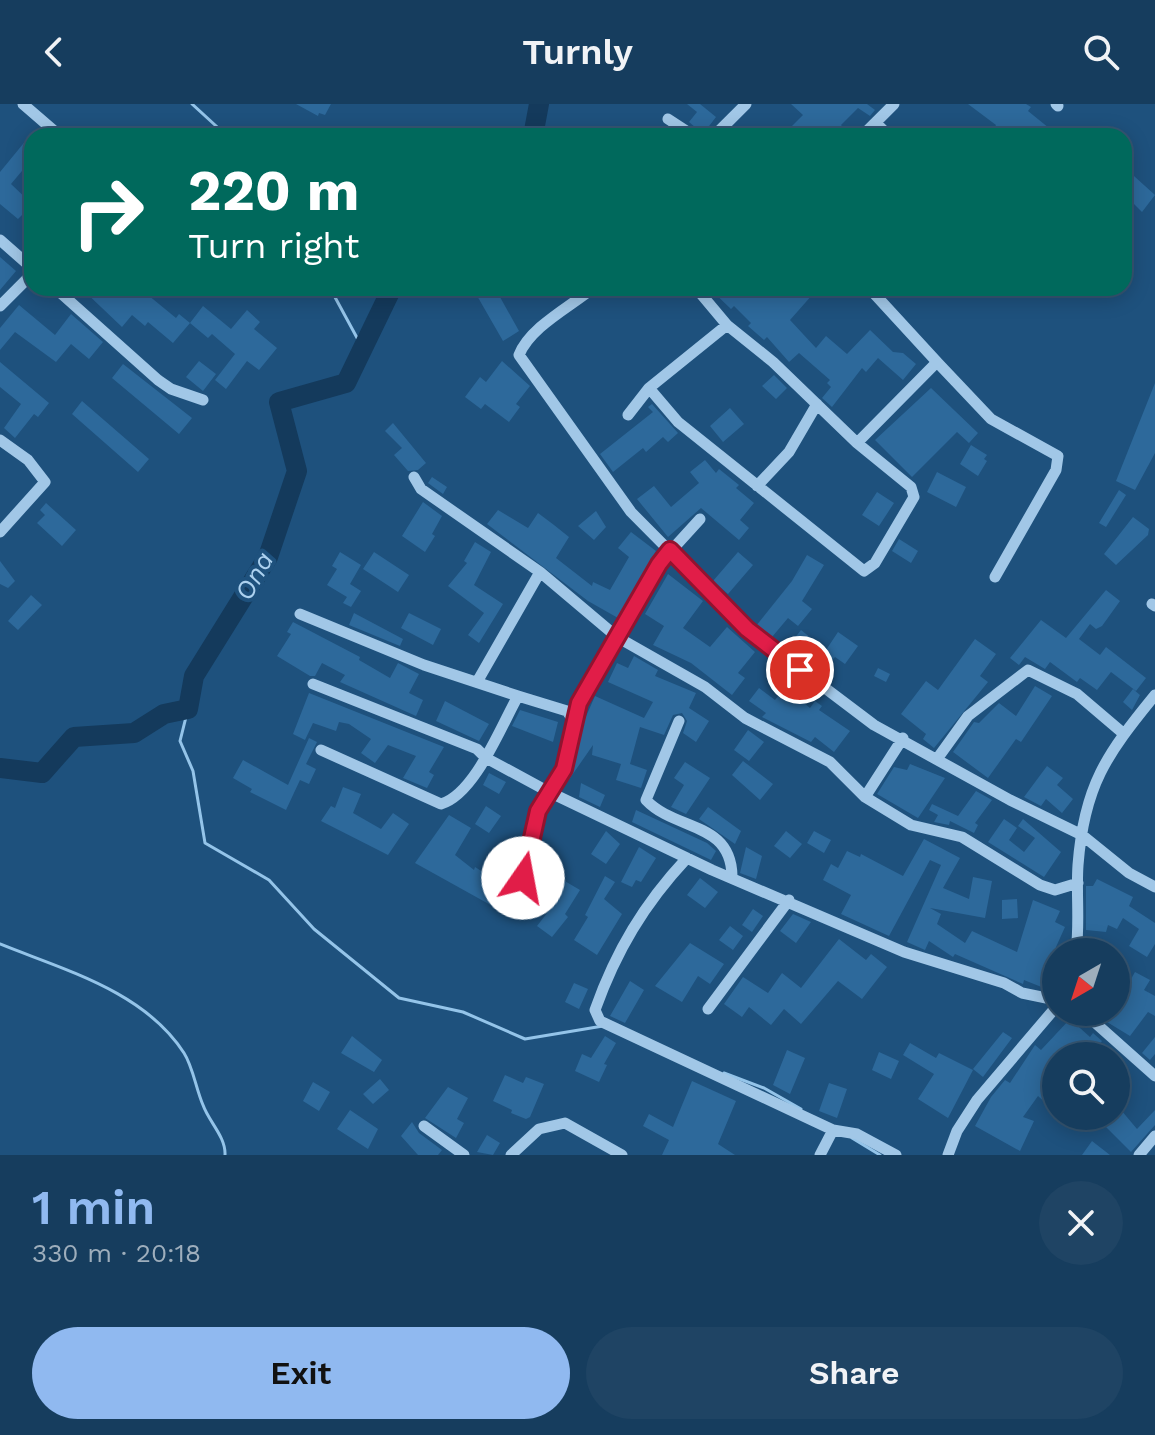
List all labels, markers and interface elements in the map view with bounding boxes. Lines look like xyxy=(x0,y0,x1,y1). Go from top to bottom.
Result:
icon: back xyxy=(32,30,76,74)
icon: search xyxy=(1079,30,1123,74)
text: Turnly xyxy=(522,31,633,73)
text: 220 m xyxy=(188,158,360,224)
icon: right xyxy=(56,160,160,264)
text: Turn right xyxy=(188,225,359,267)
water label: Ona xyxy=(229,547,279,605)
pin xyxy=(766,636,834,704)
icon: arrive xyxy=(778,648,822,692)
position arrow xyxy=(481,836,565,920)
north arrow xyxy=(1042,938,1130,1026)
map controls xyxy=(1042,938,1130,1130)
button: search xyxy=(1042,1042,1130,1130)
text: 1 min xyxy=(32,1179,155,1236)
button: close xyxy=(1039,1181,1123,1265)
text: 330 m · 20:18 xyxy=(32,1238,201,1268)
button: Exit xyxy=(32,1327,570,1419)
button: Share xyxy=(586,1327,1123,1419)

